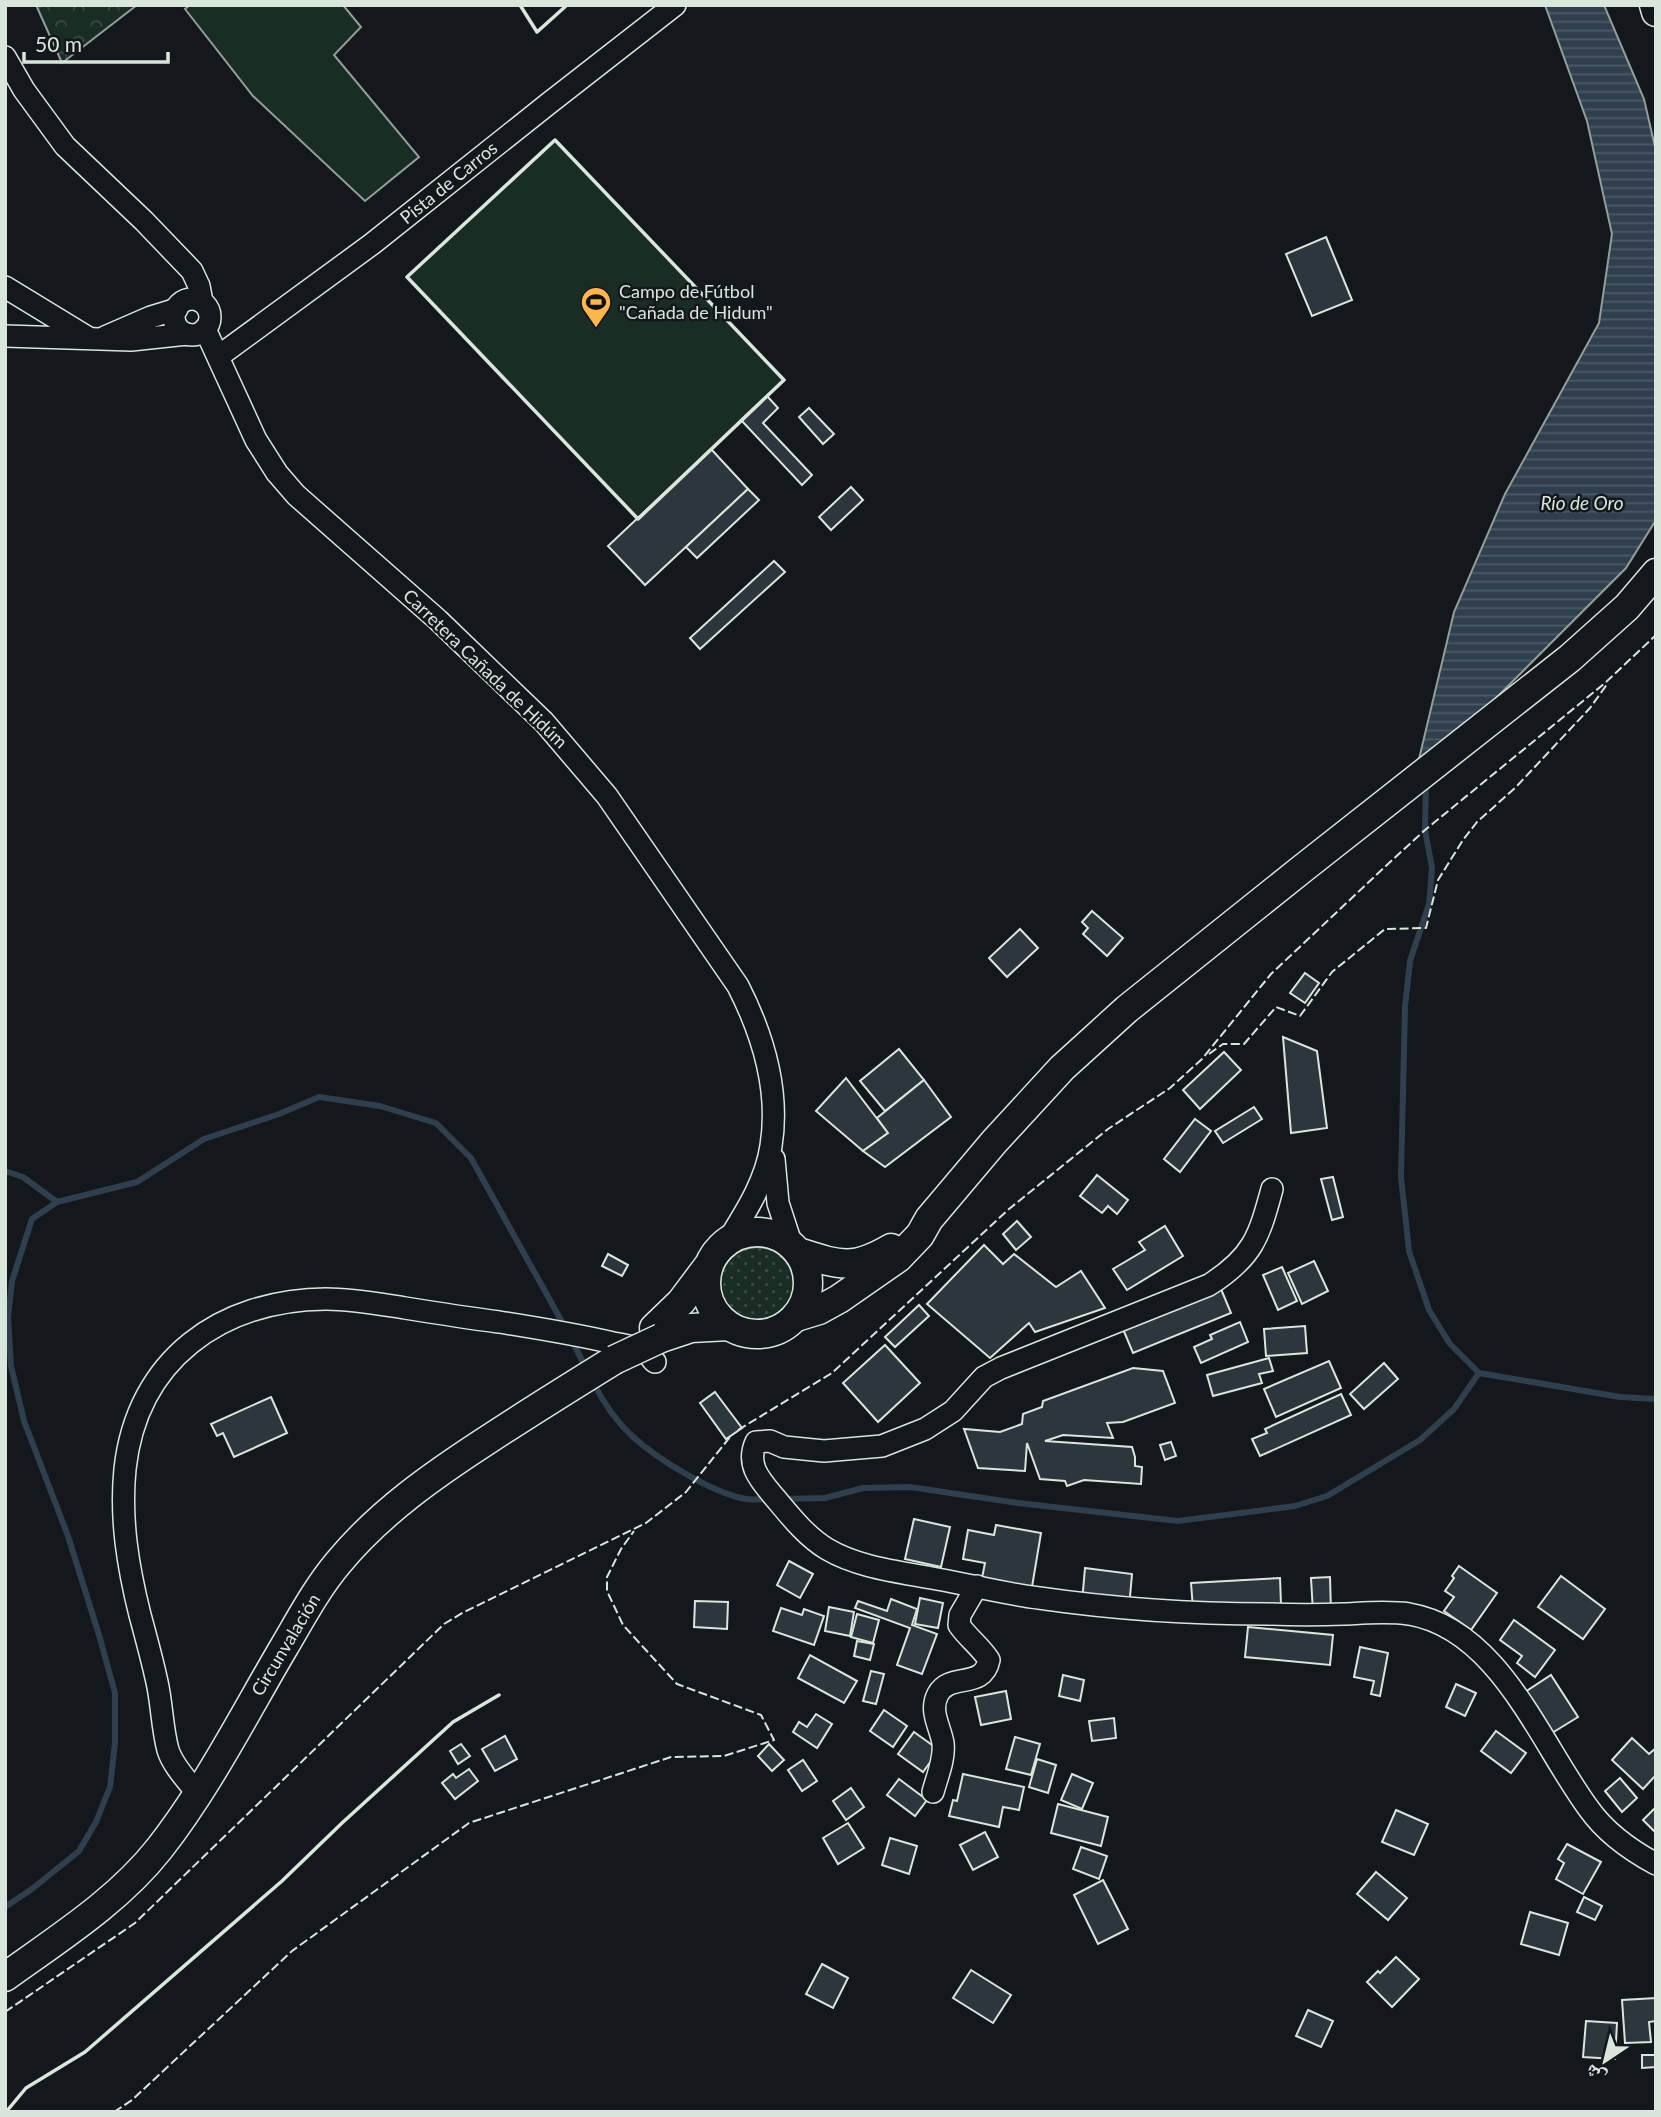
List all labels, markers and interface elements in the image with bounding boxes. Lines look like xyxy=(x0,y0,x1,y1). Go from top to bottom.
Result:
scale bar xyxy=(24,21,168,65)
text: 50 m xyxy=(35,31,82,56)
street label: Pista de Carros xyxy=(395,136,502,228)
place label: Campo de Fútbol "Cañada de Hidum" xyxy=(619,280,773,323)
sports icon: Campo de Fútbol "Cañada de Hidum" xyxy=(579,285,613,329)
water label: Río de Oro xyxy=(1540,491,1624,514)
street label: Carretera Cañada de Hidúm xyxy=(399,584,572,752)
street label: Circunvalación xyxy=(246,1589,324,1700)
north arrow xyxy=(1570,2026,1640,2096)
text: ش xyxy=(1580,2059,1610,2091)

